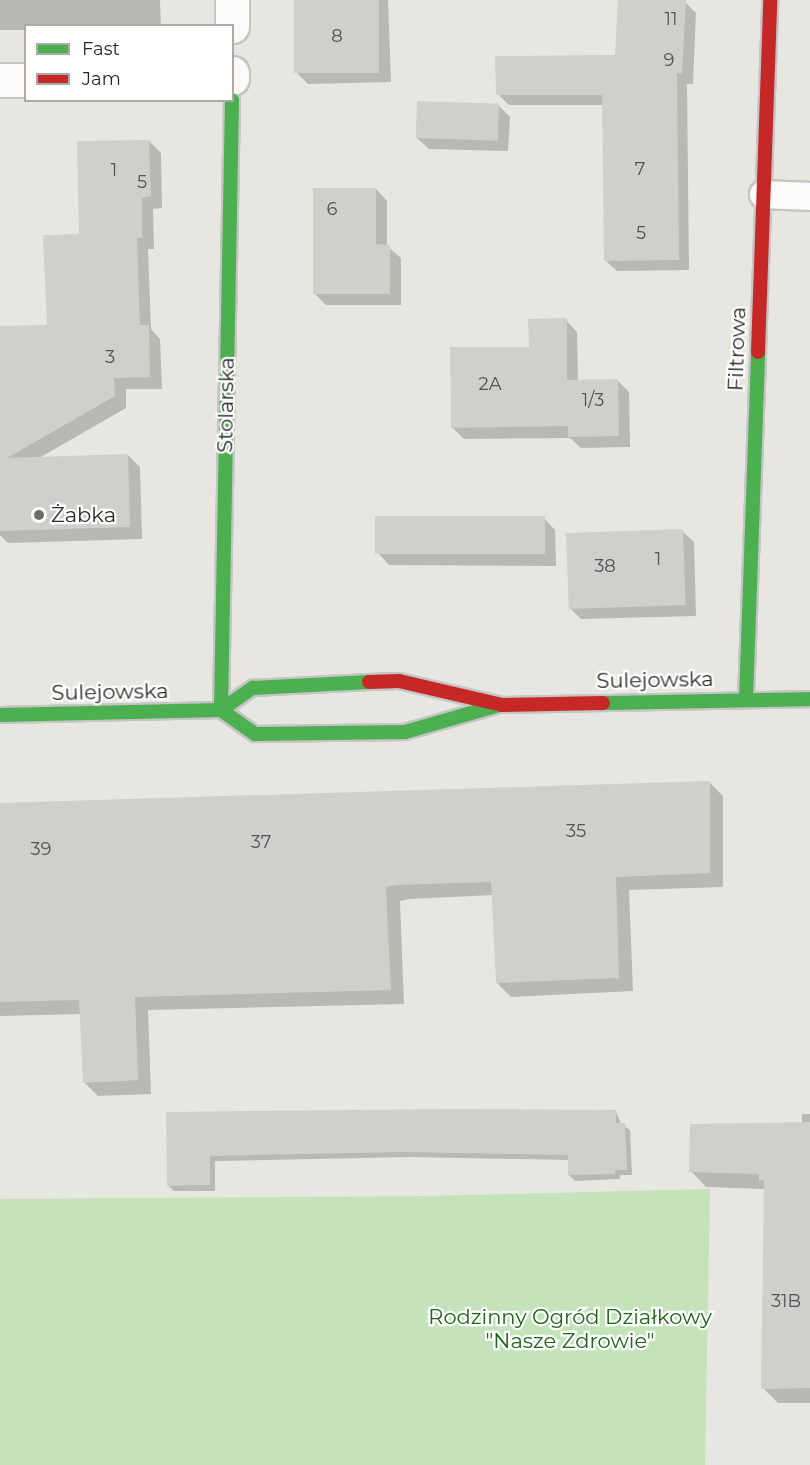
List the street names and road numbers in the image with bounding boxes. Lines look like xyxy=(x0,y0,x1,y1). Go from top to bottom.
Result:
street label: Filtrowa xyxy=(723,306,751,392)
street label: Stolarska xyxy=(213,357,239,453)
street label: Sulejowska xyxy=(596,666,714,694)
street label: Sulejowska xyxy=(51,678,169,706)

